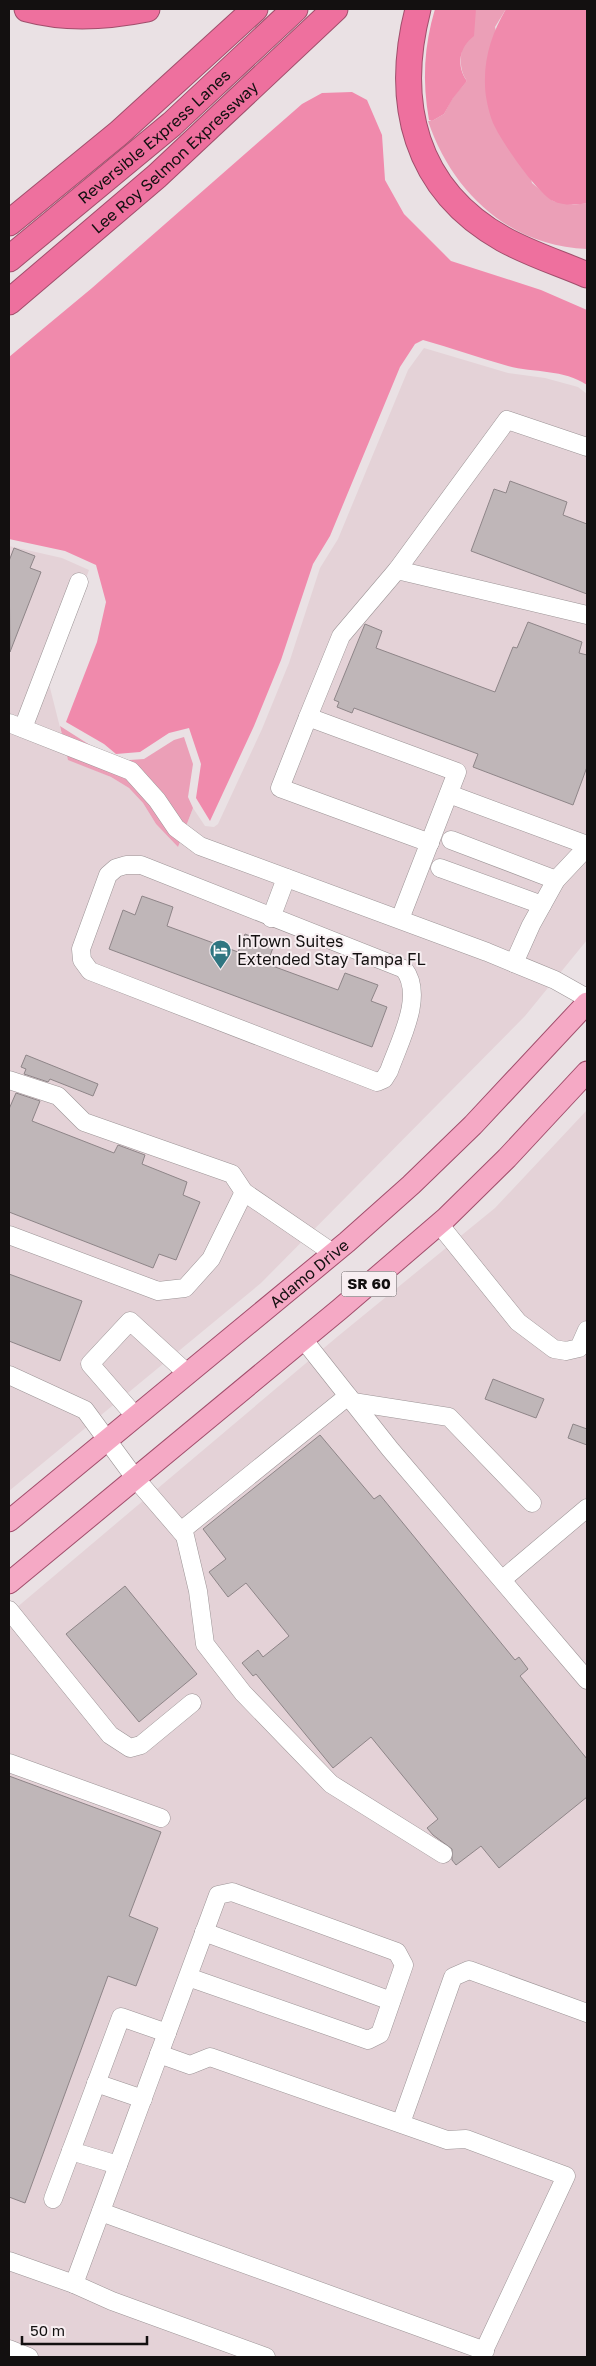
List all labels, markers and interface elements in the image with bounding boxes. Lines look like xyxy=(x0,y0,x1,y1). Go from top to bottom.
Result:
street label: Reversible Express Lanes xyxy=(74,65,234,208)
street label: Lee Roy Selmon Expressway xyxy=(87,77,262,238)
place label: InTown Suites Extended Stay Tampa FL xyxy=(237,931,426,969)
hotel icon: InTown Suites Extended Stay Tampa FL xyxy=(209,938,233,969)
street label: Adamo Drive xyxy=(265,1235,353,1312)
road number: SR 60 xyxy=(342,1272,396,1296)
scale bar xyxy=(22,2314,148,2346)
text: 50 m xyxy=(30,2321,65,2339)

